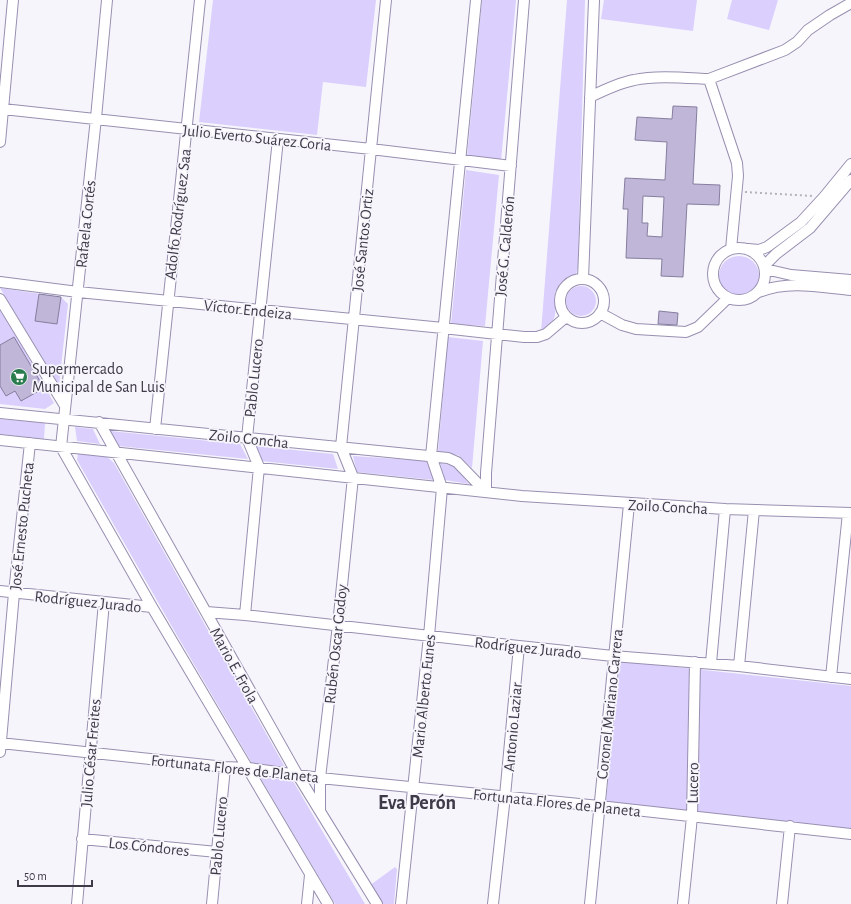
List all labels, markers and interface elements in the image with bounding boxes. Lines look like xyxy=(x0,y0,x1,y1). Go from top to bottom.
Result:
street label: Julio Everto Suárez Coria xyxy=(182,122,332,154)
street label: Adolfo Rodríguez Saa xyxy=(162,148,194,281)
street label: Rafaela Cortés xyxy=(73,179,99,269)
street label: José Santos Ortiz xyxy=(350,187,376,292)
street label: José G. Calderón xyxy=(493,195,517,297)
street label: Víctor Endeiza xyxy=(203,297,293,323)
street label: Pablo Lucero xyxy=(242,338,266,418)
place label: Supermercado Municipal de San Luis xyxy=(32,361,165,395)
supermarket icon: Supermercado Municipal de San Luis xyxy=(9,367,29,387)
street label: Zoilo Concha xyxy=(208,427,290,451)
street label: José Ernesto Pucheta xyxy=(7,461,37,591)
street label: Zoilo Concha xyxy=(628,497,708,517)
street label: Rubén Oscar Godoy xyxy=(322,583,351,705)
street label: Rodríguez Jurado xyxy=(34,588,142,616)
street label: Mario E. Frola xyxy=(207,625,261,706)
street label: Coronel Mariano Carrera xyxy=(594,628,626,780)
street label: Mario Alberto Funes xyxy=(410,633,438,759)
street label: Rodríguez Jurado xyxy=(474,634,582,662)
street label: Antonio Laziar xyxy=(501,681,525,772)
street label: Julio César Freites xyxy=(78,698,104,808)
street label: Fortunata Flores de Planeta xyxy=(150,752,320,786)
street label: Lucero xyxy=(685,762,701,804)
street label: Fortunata Flores de Planeta xyxy=(472,786,642,820)
district label: Eva Perón xyxy=(378,793,456,813)
street label: Pablo Lucero xyxy=(208,796,230,876)
street label: Los Cóndores xyxy=(108,835,190,859)
scale bar xyxy=(18,862,92,888)
text: 50 m xyxy=(24,870,47,882)

